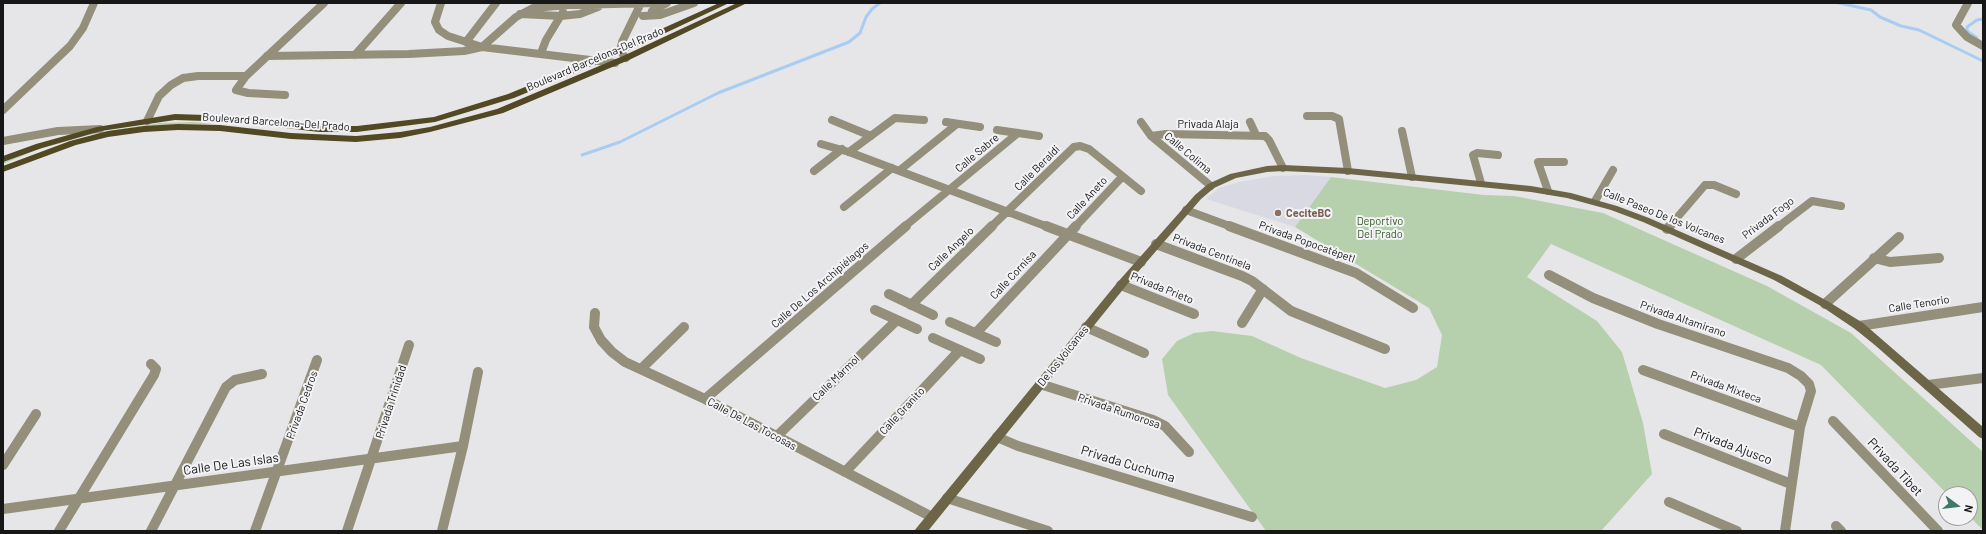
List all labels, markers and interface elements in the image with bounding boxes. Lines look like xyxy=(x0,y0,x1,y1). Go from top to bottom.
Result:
street label: Boulevard Barcelona-Del Prado xyxy=(524,24,666,94)
street label: Boulevard Barcelona-Del Prado xyxy=(202,110,350,134)
street label: Privada Alaja xyxy=(1177,117,1239,131)
street label: Calle Colima xyxy=(1162,129,1214,177)
street label: Calle Sabre xyxy=(952,131,1002,175)
street label: Calle Beraldi xyxy=(1011,142,1063,194)
street label: Calle Aneto xyxy=(1064,174,1110,222)
street label: Calle Paseo De los Volcanes xyxy=(1601,185,1727,247)
street label: Privada Fogo xyxy=(1739,194,1797,242)
place label: CeciteBC xyxy=(1286,206,1331,220)
marker: CeciteBC xyxy=(1273,208,1283,218)
park label: Deportivo Del Prado xyxy=(1357,214,1403,240)
street label: Privada Popocatépetl xyxy=(1257,218,1357,266)
street label: Calle Angelo xyxy=(925,224,977,274)
street label: Privada Centinela xyxy=(1171,231,1253,273)
street label: Calle De Los Archipiélagos xyxy=(768,239,872,331)
street label: Calle Cornisa xyxy=(987,248,1039,302)
street label: Privada Prieto xyxy=(1129,269,1195,307)
street label: Calle Tenorio xyxy=(1888,293,1950,315)
street label: Privada Altamirano xyxy=(1638,298,1728,340)
street label: De los Volcanes xyxy=(1035,323,1091,389)
street label: Calle Mármol xyxy=(810,352,862,404)
street label: Privada Trinidad xyxy=(373,363,409,441)
street label: Privada Mixteca xyxy=(1689,368,1763,406)
street label: Privada Cedros xyxy=(284,369,320,441)
street label: Calle Granito xyxy=(877,384,927,438)
street label: Privada Rumorosa xyxy=(1076,391,1162,431)
street label: Calle De Las Tocosas xyxy=(705,395,799,453)
street label: Privada Ajusco xyxy=(1692,424,1774,468)
street label: Privada Tibet xyxy=(1864,435,1926,499)
street label: Privada Cuchuma xyxy=(1079,442,1177,486)
street label: Calle De Las Islas xyxy=(182,450,280,478)
north arrow xyxy=(1938,486,1978,526)
text: N xyxy=(1962,504,1976,514)

